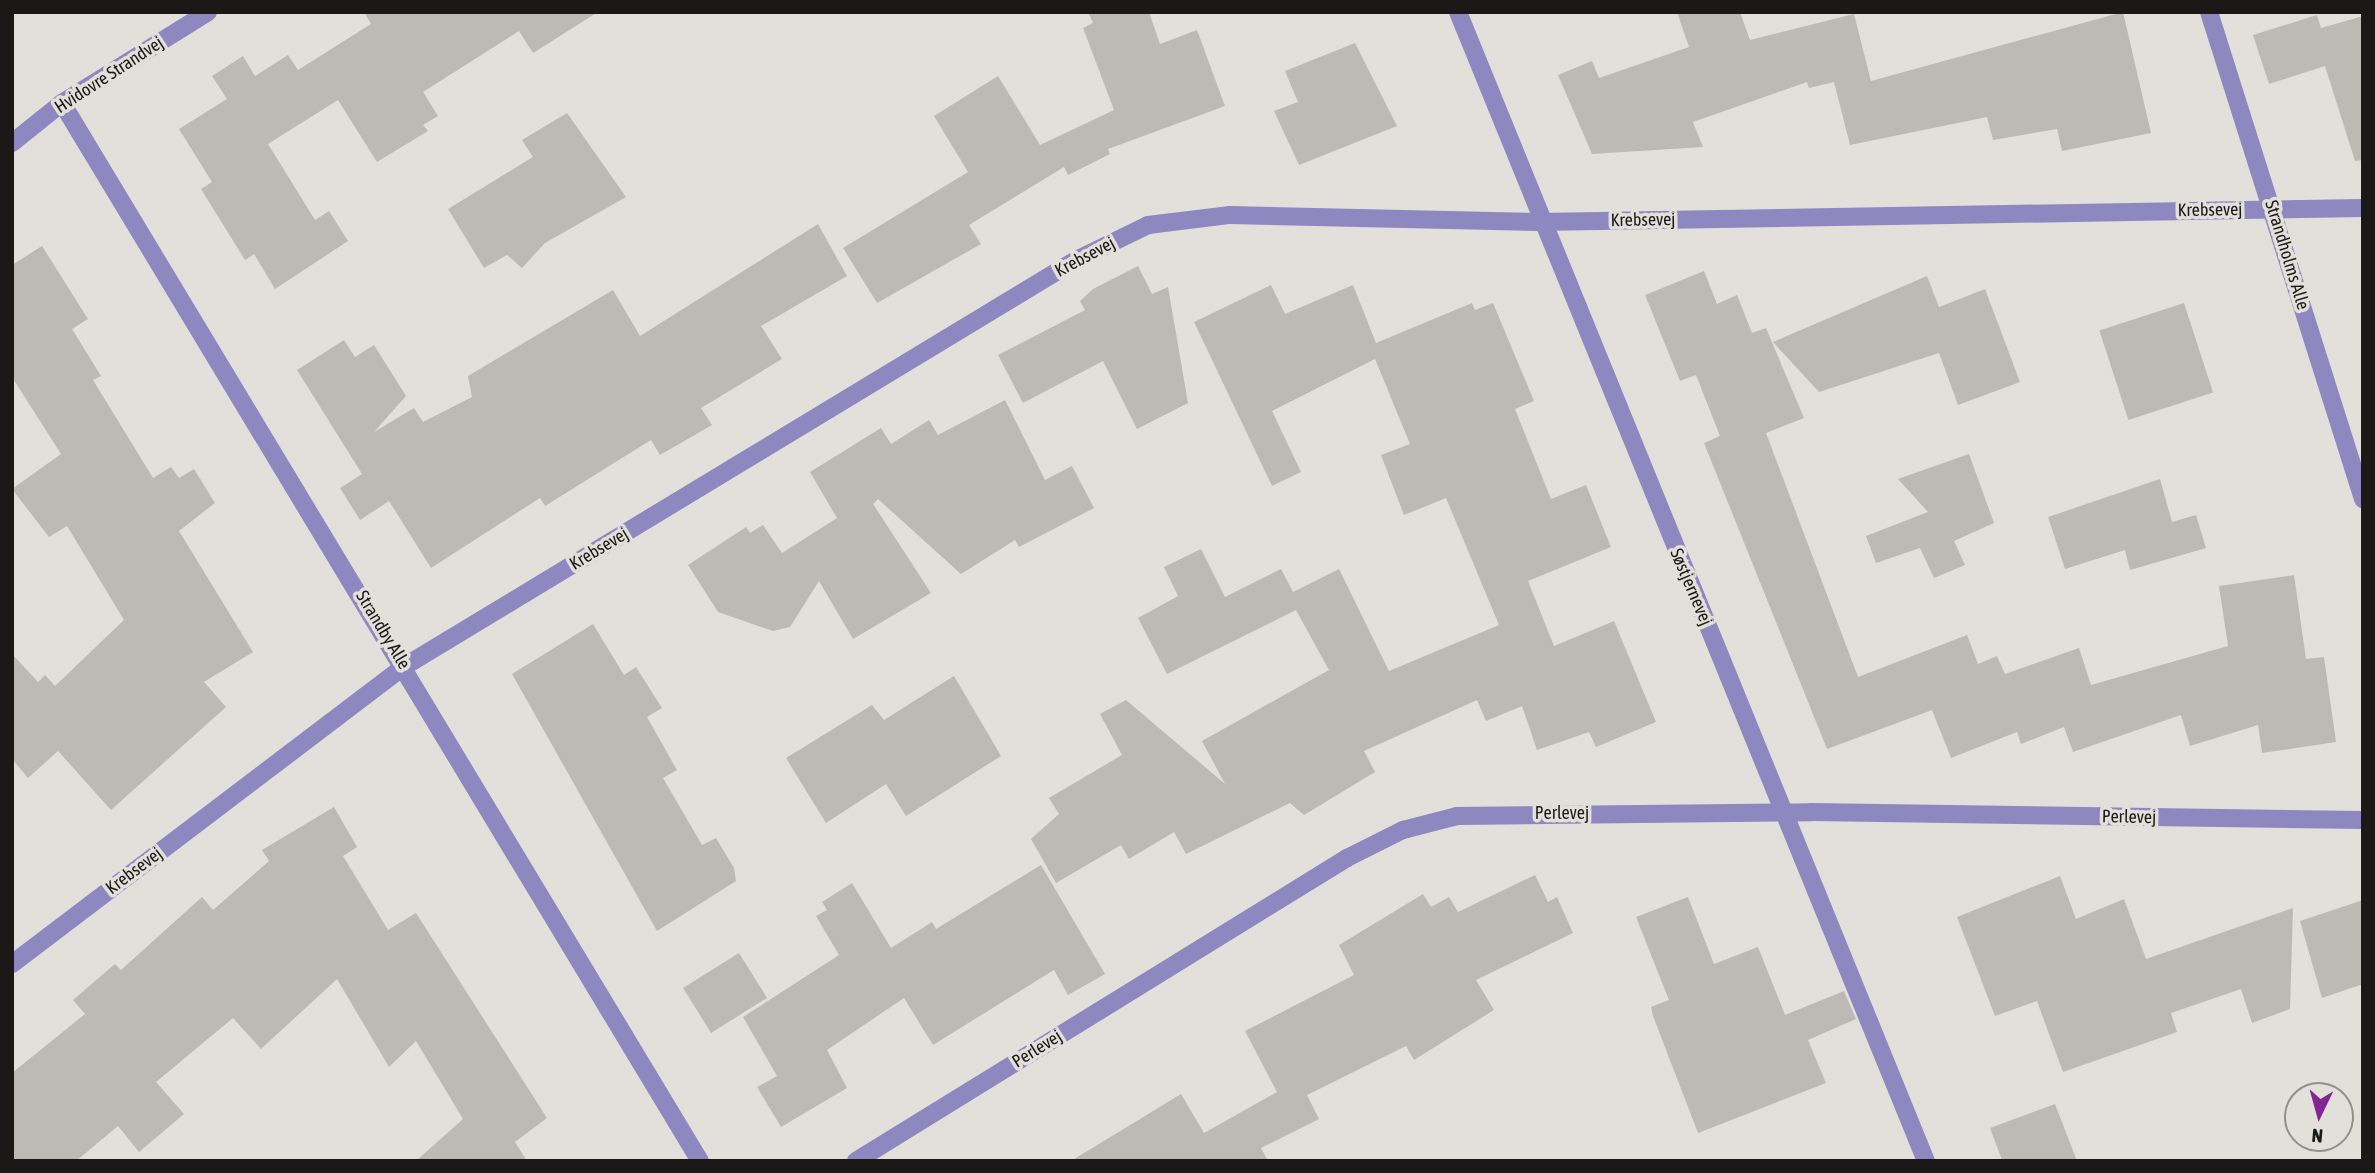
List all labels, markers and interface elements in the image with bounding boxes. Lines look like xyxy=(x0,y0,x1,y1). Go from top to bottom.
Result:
street label: Hvidovre Strandvej xyxy=(51,32,167,118)
street label: Strandholms Alle xyxy=(2260,198,2314,312)
street label: Krebsevej xyxy=(2177,199,2243,221)
street label: Krebsevej xyxy=(1610,209,1676,231)
street label: Krebsevej xyxy=(1051,232,1119,282)
street label: Krebsevej xyxy=(566,523,632,575)
street label: Søstjernevej xyxy=(1665,545,1717,629)
street label: Strandby Alle xyxy=(351,587,415,673)
street label: Perlevej xyxy=(1535,802,1589,824)
street label: Perlevej xyxy=(2102,806,2156,828)
street label: Krebsevej xyxy=(102,843,166,899)
street label: Perlevej xyxy=(1008,1025,1066,1073)
north arrow xyxy=(2284,1082,2354,1152)
text: N xyxy=(2311,1124,2324,1147)

